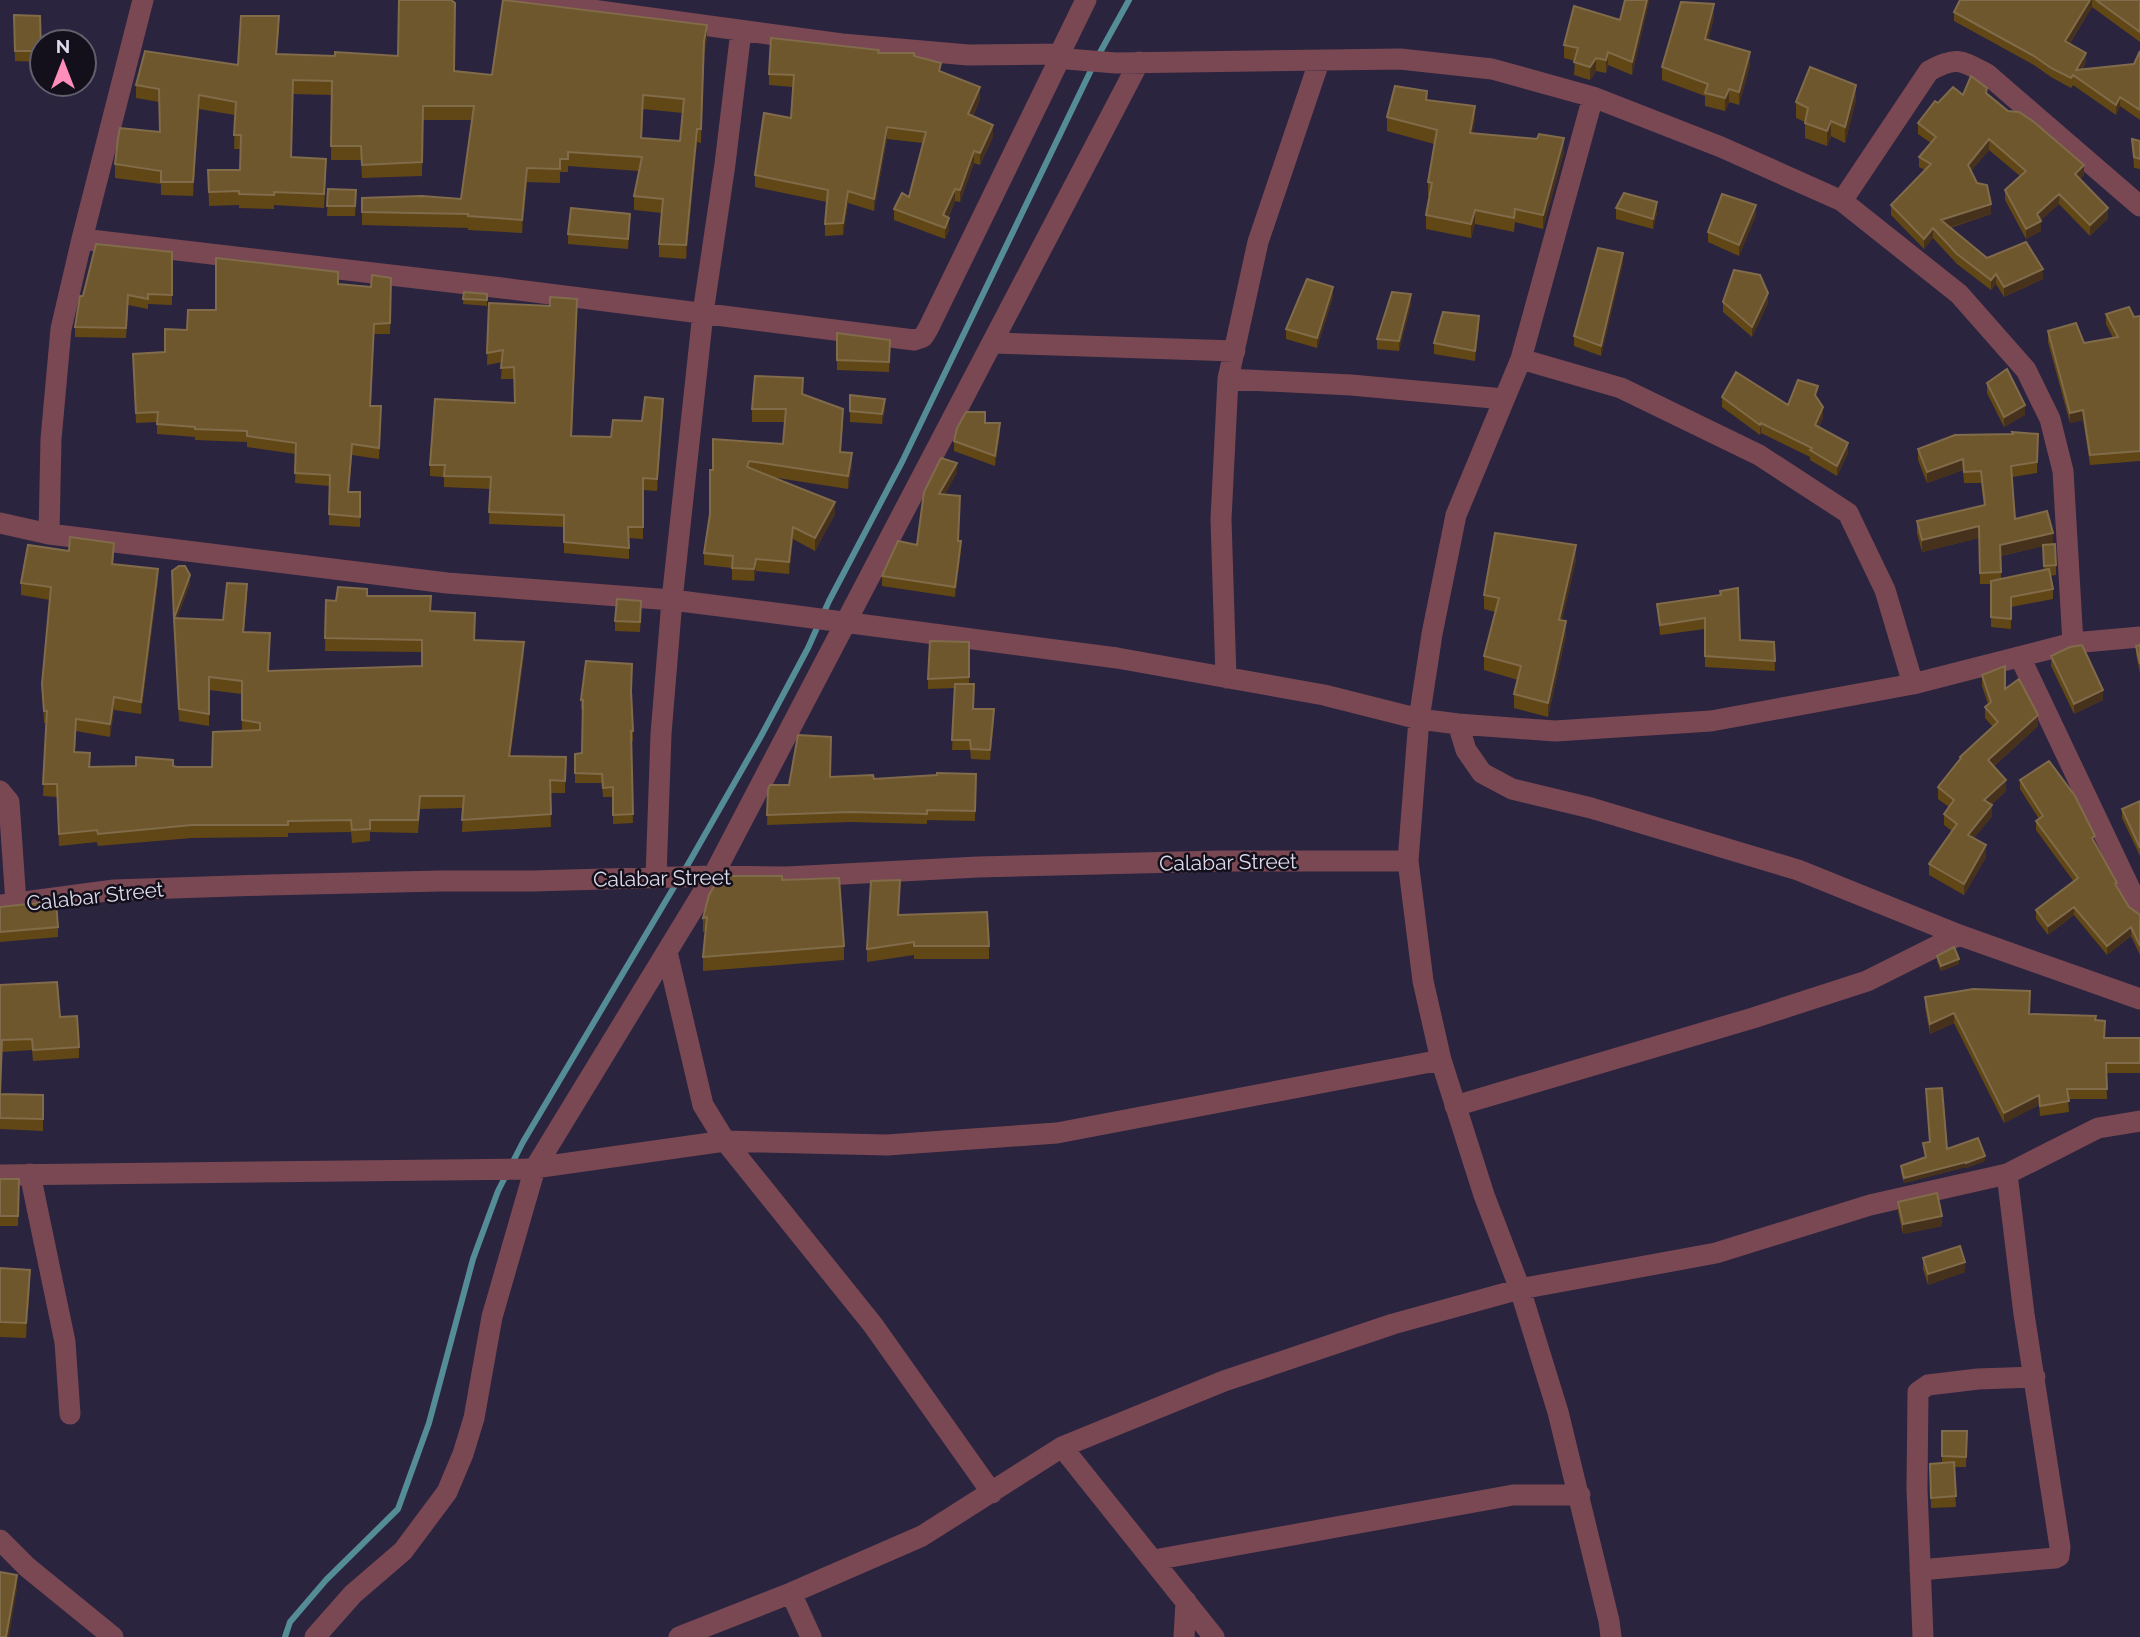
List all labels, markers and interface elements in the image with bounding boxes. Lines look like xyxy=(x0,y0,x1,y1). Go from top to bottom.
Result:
north arrow xyxy=(28,28,98,98)
text: N xyxy=(56,35,70,57)
street label: Calabar Street xyxy=(1159,848,1297,876)
street label: Calabar Street xyxy=(593,864,731,892)
street label: Calabar Street xyxy=(25,876,165,916)

